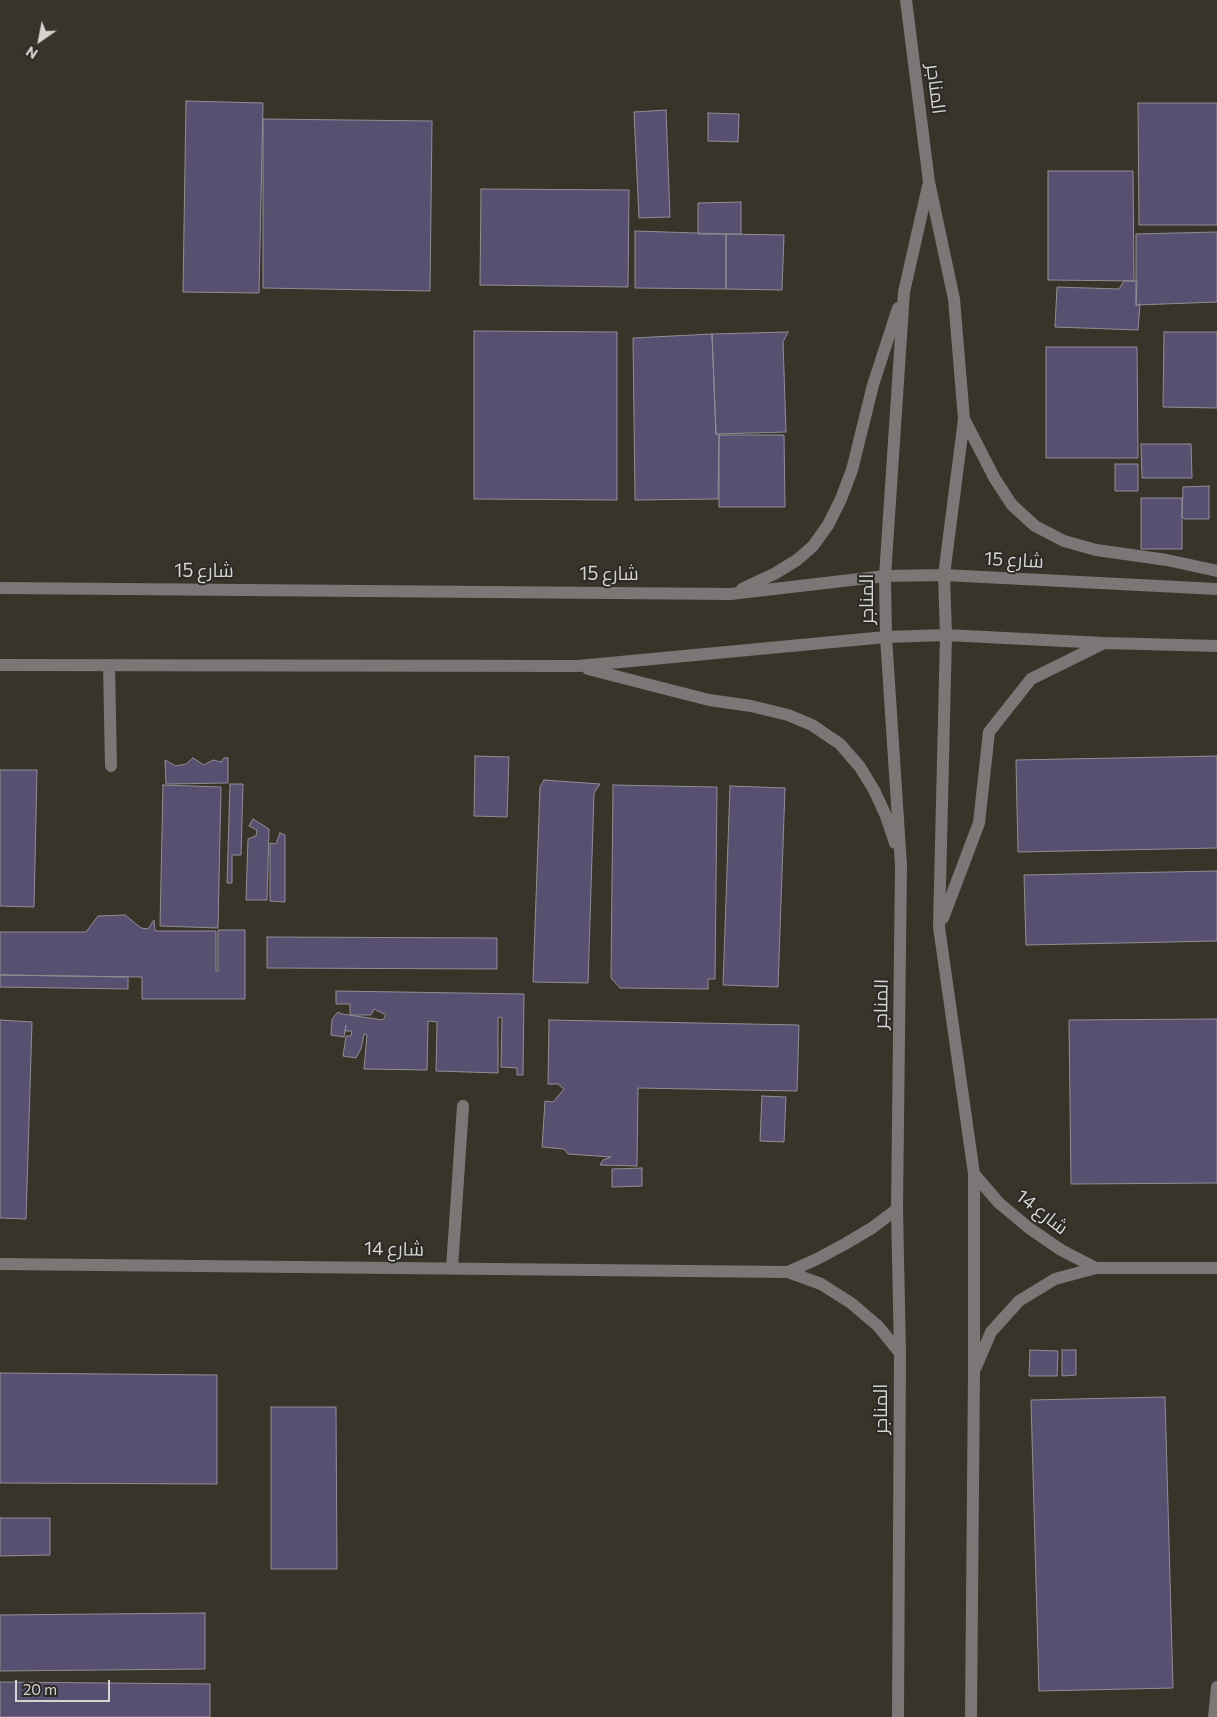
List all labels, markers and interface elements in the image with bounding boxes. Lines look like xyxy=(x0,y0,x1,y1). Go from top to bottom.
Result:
north arrow xyxy=(15,15,65,65)
text: N xyxy=(23,43,41,63)
street label: المناجر xyxy=(922,63,950,115)
street label: شارع 15 xyxy=(984,547,1044,573)
street label: شارع 15 xyxy=(174,560,234,582)
street label: شارع 15 xyxy=(579,563,639,585)
street label: المناجر xyxy=(856,574,878,624)
street label: المناجر xyxy=(869,979,893,1029)
street label: شارع 14 xyxy=(1011,1185,1073,1239)
street label: شارع 14 xyxy=(364,1237,424,1261)
street label: المناجر xyxy=(870,1384,892,1434)
scale bar xyxy=(18,1670,112,1702)
text: 20 m xyxy=(23,1680,57,1698)

